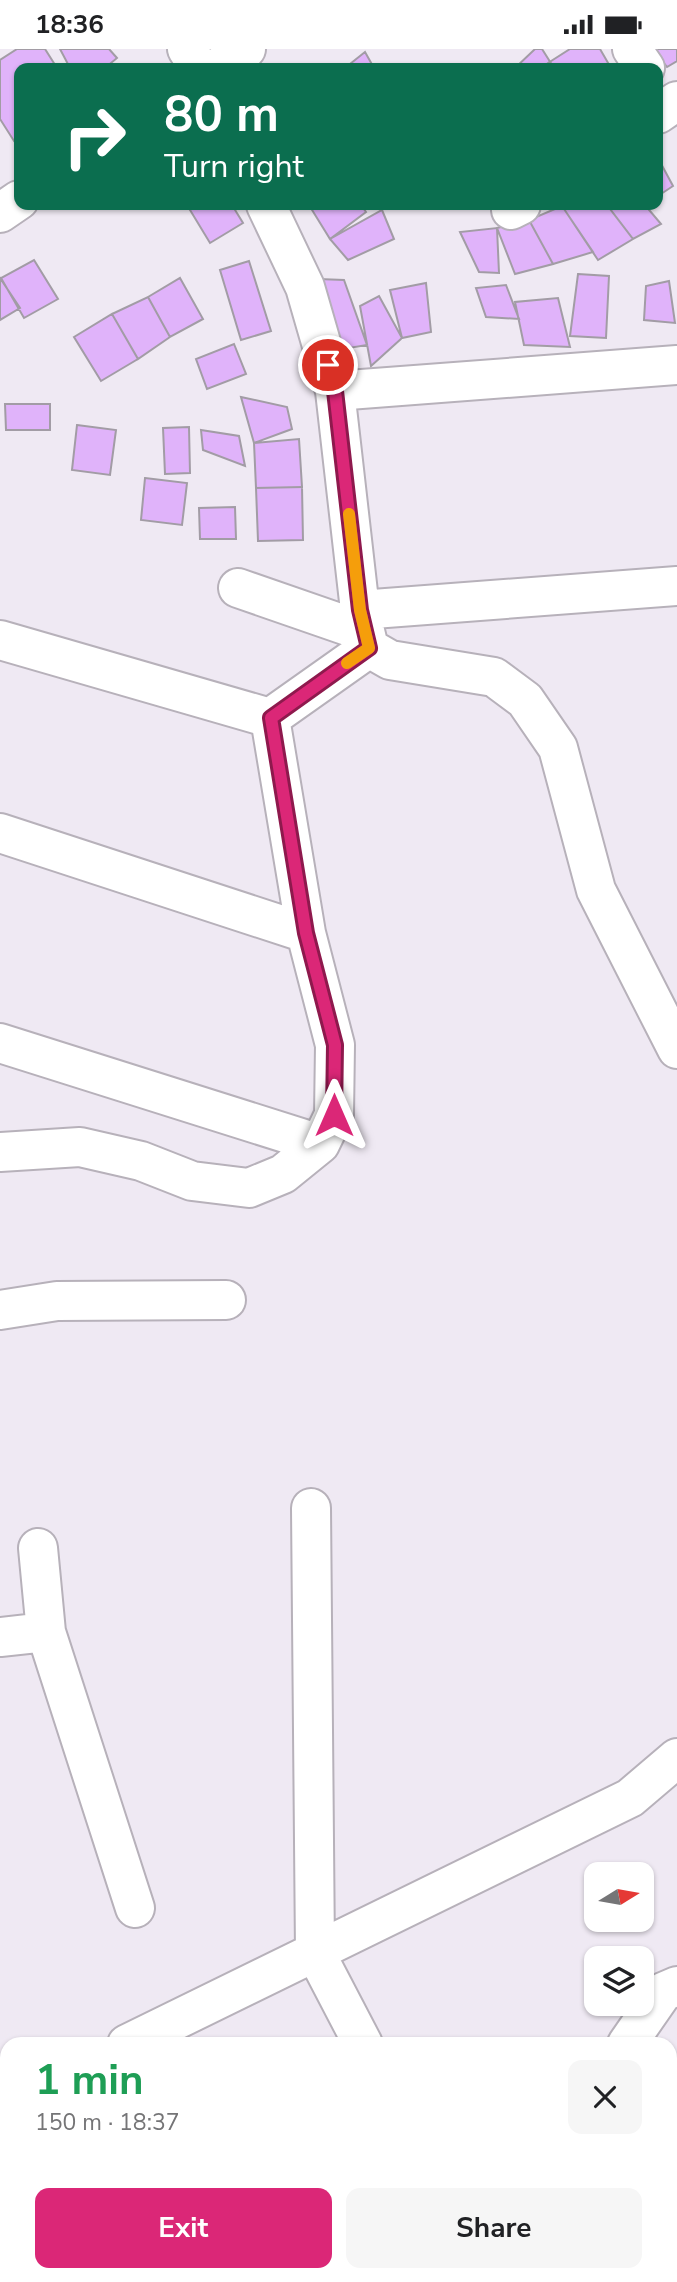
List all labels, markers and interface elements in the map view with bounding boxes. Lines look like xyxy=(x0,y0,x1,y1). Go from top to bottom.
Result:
text: 18:36 xyxy=(35,7,104,42)
text: 80 m xyxy=(164,81,279,148)
icon: right xyxy=(49,91,140,182)
text: Turn right xyxy=(164,145,304,188)
pin xyxy=(298,335,358,395)
icon: arrive xyxy=(309,346,347,384)
position arrow xyxy=(297,1078,371,1152)
north arrow xyxy=(584,1862,654,1932)
map controls xyxy=(584,1862,654,2016)
button: layers xyxy=(584,1946,654,2016)
text: 1 min xyxy=(35,2052,144,2109)
button: close xyxy=(568,2060,642,2134)
text: 150 m · 18:37 xyxy=(35,2107,180,2138)
button: Exit xyxy=(35,2188,332,2268)
button: Share xyxy=(346,2188,642,2268)

